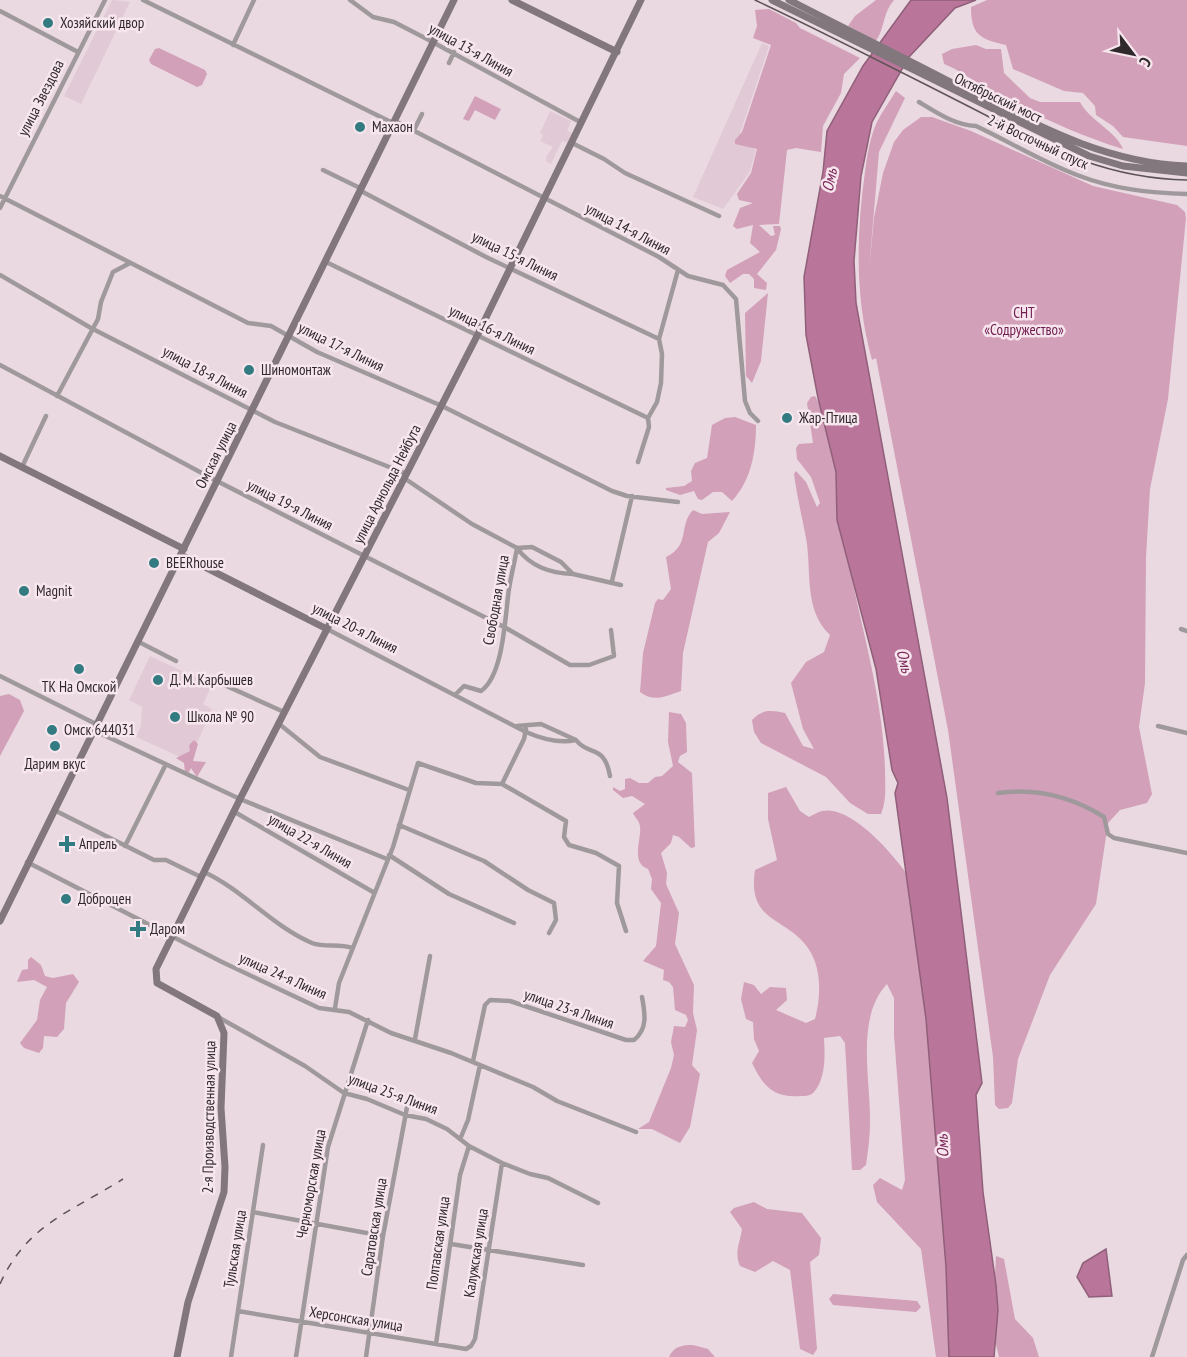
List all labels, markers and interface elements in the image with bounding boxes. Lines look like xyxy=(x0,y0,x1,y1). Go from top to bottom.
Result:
place label: Хозяйский двор xyxy=(60,13,144,32)
marker: Хозяйский двор xyxy=(41,16,55,30)
street label: улица 13-я Линия xyxy=(426,19,517,81)
north arrow xyxy=(1103,24,1163,84)
text: С xyxy=(1135,54,1156,71)
street label: улица Звездова xyxy=(13,56,68,139)
street label: Октябрьский мост xyxy=(951,68,1045,127)
street label: 2-й Восточный спуск xyxy=(985,110,1092,173)
place label: Махаон xyxy=(372,117,413,136)
marker: Махаон xyxy=(353,120,367,134)
water label: Омь xyxy=(817,166,841,193)
street label: улица 14-я Линия xyxy=(582,198,674,259)
street label: улица 15-я Линия xyxy=(469,226,562,285)
street label: улица 16-я Линия xyxy=(446,300,539,359)
park label: СНТ «Содружество» xyxy=(984,303,1064,339)
street label: улица 17-я Линия xyxy=(295,318,387,376)
street label: улица 18-я Линия xyxy=(159,341,251,402)
place label: Шиномонтаж xyxy=(261,360,332,379)
marker: Шиномонтаж xyxy=(242,363,256,377)
place label: Жар-Птица xyxy=(798,408,858,427)
marker: Жар-Птица xyxy=(780,411,794,425)
street label: Омская улица xyxy=(191,418,241,492)
street label: улица Арнольда Нейбута xyxy=(348,421,425,547)
street label: улица 19-я Линия xyxy=(244,475,337,534)
place label: BEERhouse xyxy=(166,553,224,572)
street label: Свободная улица xyxy=(478,553,513,646)
marker: BEERhouse xyxy=(147,556,161,570)
place label: Magnit xyxy=(36,581,72,600)
marker: Magnit xyxy=(17,584,31,598)
street label: улица 20-я Линия xyxy=(309,598,402,657)
water label: Омь xyxy=(893,647,918,675)
marker: ТК На Омской xyxy=(72,662,86,676)
place label: Д. М. Карбышев xyxy=(170,670,253,689)
marker: Д. М. Карбышев xyxy=(151,673,165,687)
place label: ТК На Омской xyxy=(42,677,116,696)
place label: Школа № 90 xyxy=(187,707,254,726)
marker: Школа № 90 xyxy=(168,710,182,724)
place label: Омск 644031 xyxy=(64,720,135,739)
marker: Омск 644031 xyxy=(45,723,59,737)
marker: Дарим вкус xyxy=(48,739,62,753)
place label: Дарим вкус xyxy=(24,754,86,773)
street label: улица 22-я Линия xyxy=(265,809,356,872)
place label: Апрель xyxy=(79,834,117,853)
marker: Апрель xyxy=(60,837,74,851)
place label: Доброцен xyxy=(78,889,131,908)
marker: Доброцен xyxy=(59,892,73,906)
place label: Даром xyxy=(150,919,185,938)
marker: Даром xyxy=(131,922,145,936)
street label: улица 24-я Линия xyxy=(236,948,330,1003)
street label: улица 23-я Линия xyxy=(522,984,617,1033)
street label: 2-я Производственная улица xyxy=(198,1040,219,1194)
street label: улица 25-я Линия xyxy=(346,1069,441,1119)
street label: Черноморская улица xyxy=(292,1128,329,1240)
water label: Омь xyxy=(931,1133,953,1158)
street label: Саратовская улица xyxy=(356,1176,391,1277)
street label: Полтавская улица xyxy=(422,1195,453,1291)
street label: Калужская улица xyxy=(459,1207,492,1299)
street label: Тульская улица xyxy=(219,1208,250,1289)
street label: Херсонская улица xyxy=(308,1302,404,1335)

